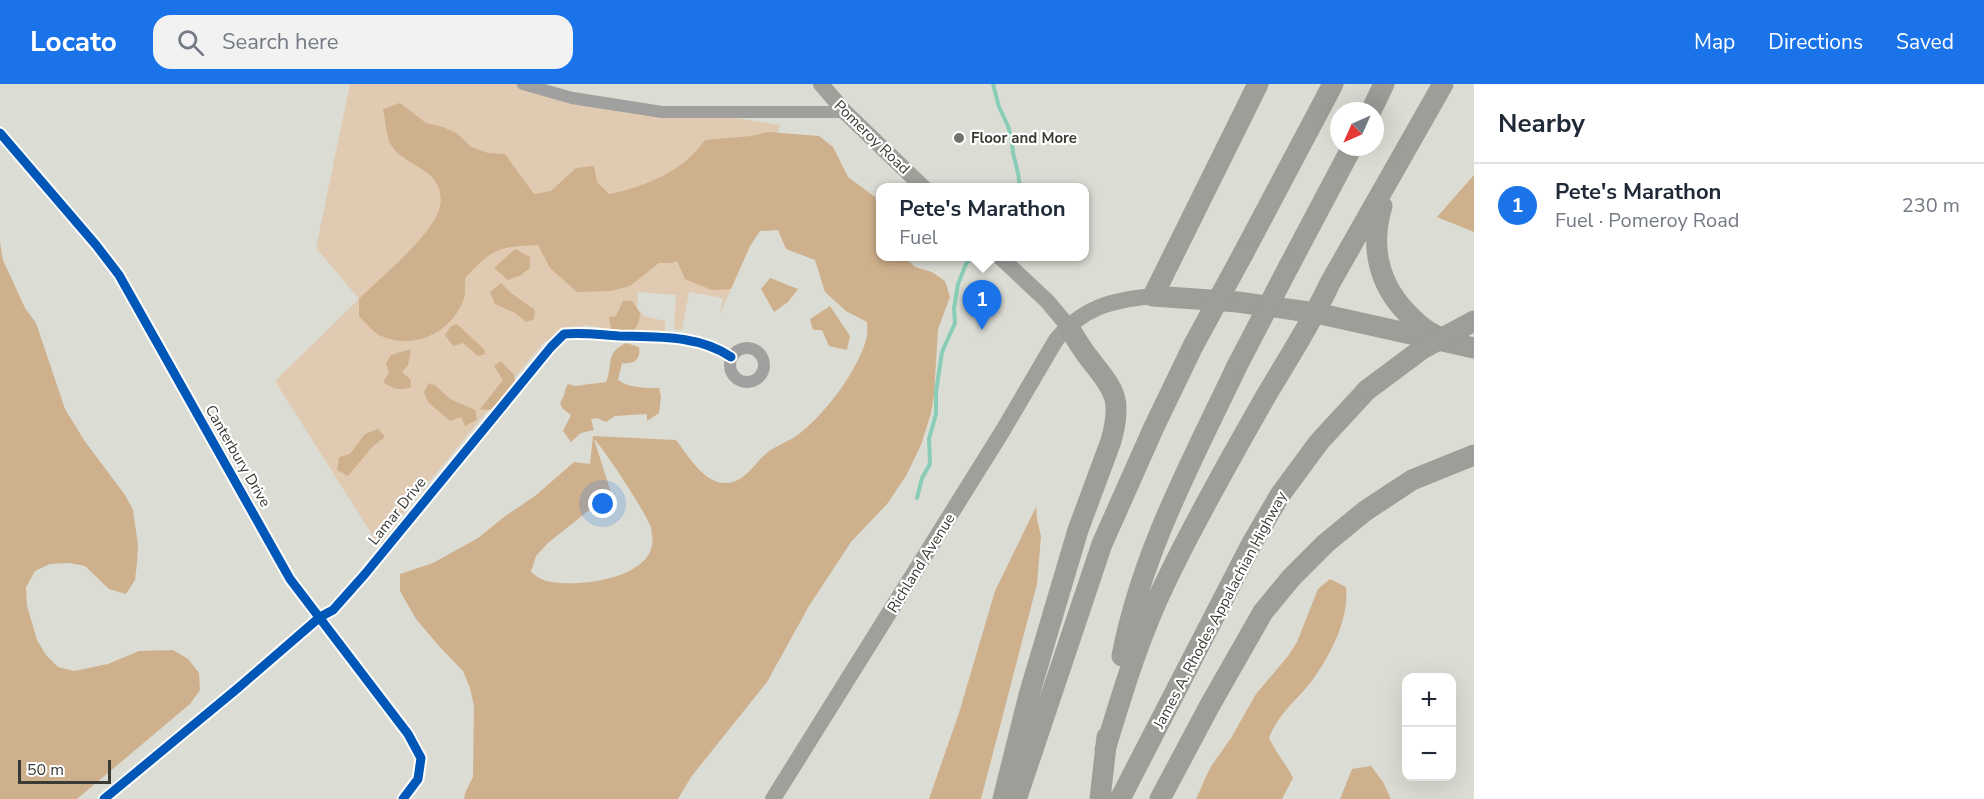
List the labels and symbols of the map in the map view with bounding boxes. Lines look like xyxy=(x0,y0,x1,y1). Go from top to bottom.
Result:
street label: Pomeroy Road xyxy=(830,96,914,178)
north arrow xyxy=(1330,102,1384,156)
place label: Floor and More xyxy=(971,128,1077,148)
marker: Floor and More xyxy=(952,131,966,145)
pin: 1 xyxy=(962,280,1002,330)
street label: Canterbury Drive xyxy=(201,401,275,511)
street label: Lamar Drive xyxy=(364,473,430,549)
street label: James A. Rhodes Appalachian Highway xyxy=(1148,488,1291,733)
your location xyxy=(588,489,617,518)
street label: Richland Avenue xyxy=(882,510,960,616)
scale bar xyxy=(18,757,111,784)

